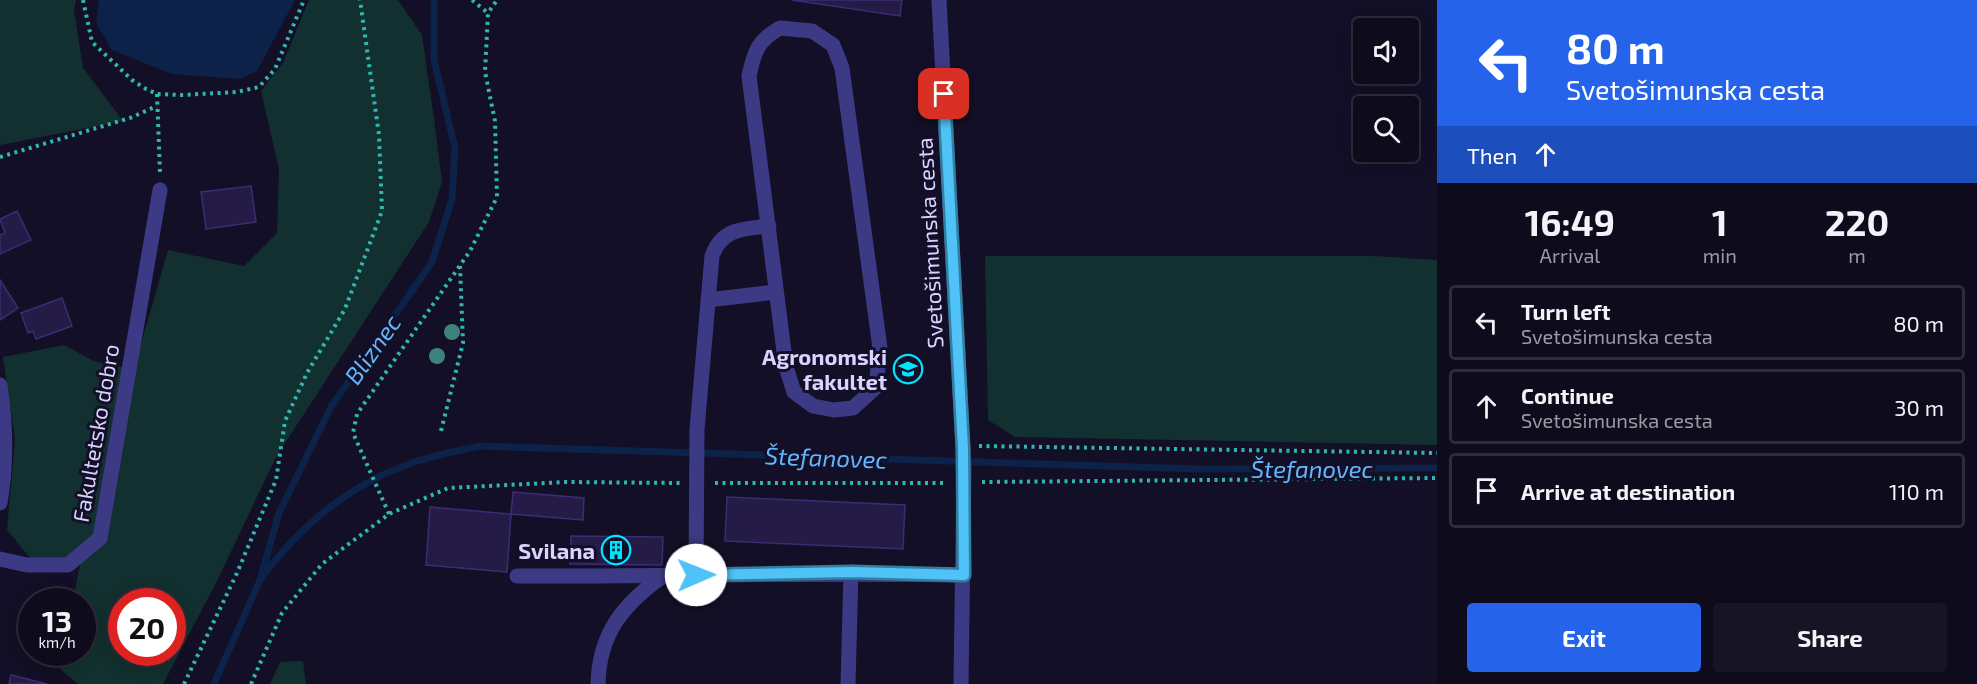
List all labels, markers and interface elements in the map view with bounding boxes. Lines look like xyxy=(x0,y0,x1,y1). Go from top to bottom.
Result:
map controls xyxy=(1353,18,1419,162)
button: sound xyxy=(1353,18,1419,84)
text: 80 m xyxy=(1566,22,1665,72)
icon: left xyxy=(1467,24,1545,102)
pin xyxy=(918,68,969,119)
text: Svetošimunska cesta xyxy=(1566,73,1825,105)
icon: arrive xyxy=(927,77,960,110)
button: search xyxy=(1353,96,1419,162)
street label: Svetošimunska cesta xyxy=(910,137,948,349)
icon: ahead xyxy=(1529,138,1562,171)
text: Then xyxy=(1467,142,1517,168)
text: 16:49 xyxy=(1525,200,1615,243)
text: 1 xyxy=(1712,200,1728,243)
text: 220 xyxy=(1825,200,1889,243)
text: Arrival xyxy=(1539,243,1600,267)
text: min xyxy=(1703,243,1737,267)
text: m xyxy=(1848,243,1866,267)
text: Turn left xyxy=(1521,298,1610,324)
icon: left xyxy=(1470,306,1503,339)
water label: Bliznec xyxy=(338,308,407,389)
text: 80 m xyxy=(1893,310,1944,336)
text: Svetošimunska cesta xyxy=(1521,324,1713,348)
street label: Fakultetsko dobro xyxy=(67,342,123,524)
place label: Agronomski fakultet xyxy=(762,343,887,394)
school or university icon: Agronomski fakultet xyxy=(892,353,924,385)
text: Continue xyxy=(1521,382,1614,408)
icon: ahead xyxy=(1470,390,1503,423)
text: 30 m xyxy=(1894,394,1944,420)
text: Svetošimunska cesta xyxy=(1521,408,1713,432)
water label: Štefanovec xyxy=(764,440,888,474)
water label: Štefanovec xyxy=(1251,454,1374,483)
icon: arrive xyxy=(1470,474,1503,507)
text: Arrive at destination xyxy=(1521,478,1735,504)
text: 110 m xyxy=(1889,478,1944,504)
building icon: Svilana xyxy=(600,534,632,566)
place label: Svilana xyxy=(518,537,595,563)
position arrow xyxy=(664,543,728,607)
speed limit sign: 20 xyxy=(108,588,186,666)
text: 13 xyxy=(42,602,72,638)
button: Exit xyxy=(1467,603,1701,672)
button: Share xyxy=(1713,603,1947,672)
text: km/h xyxy=(38,633,76,651)

